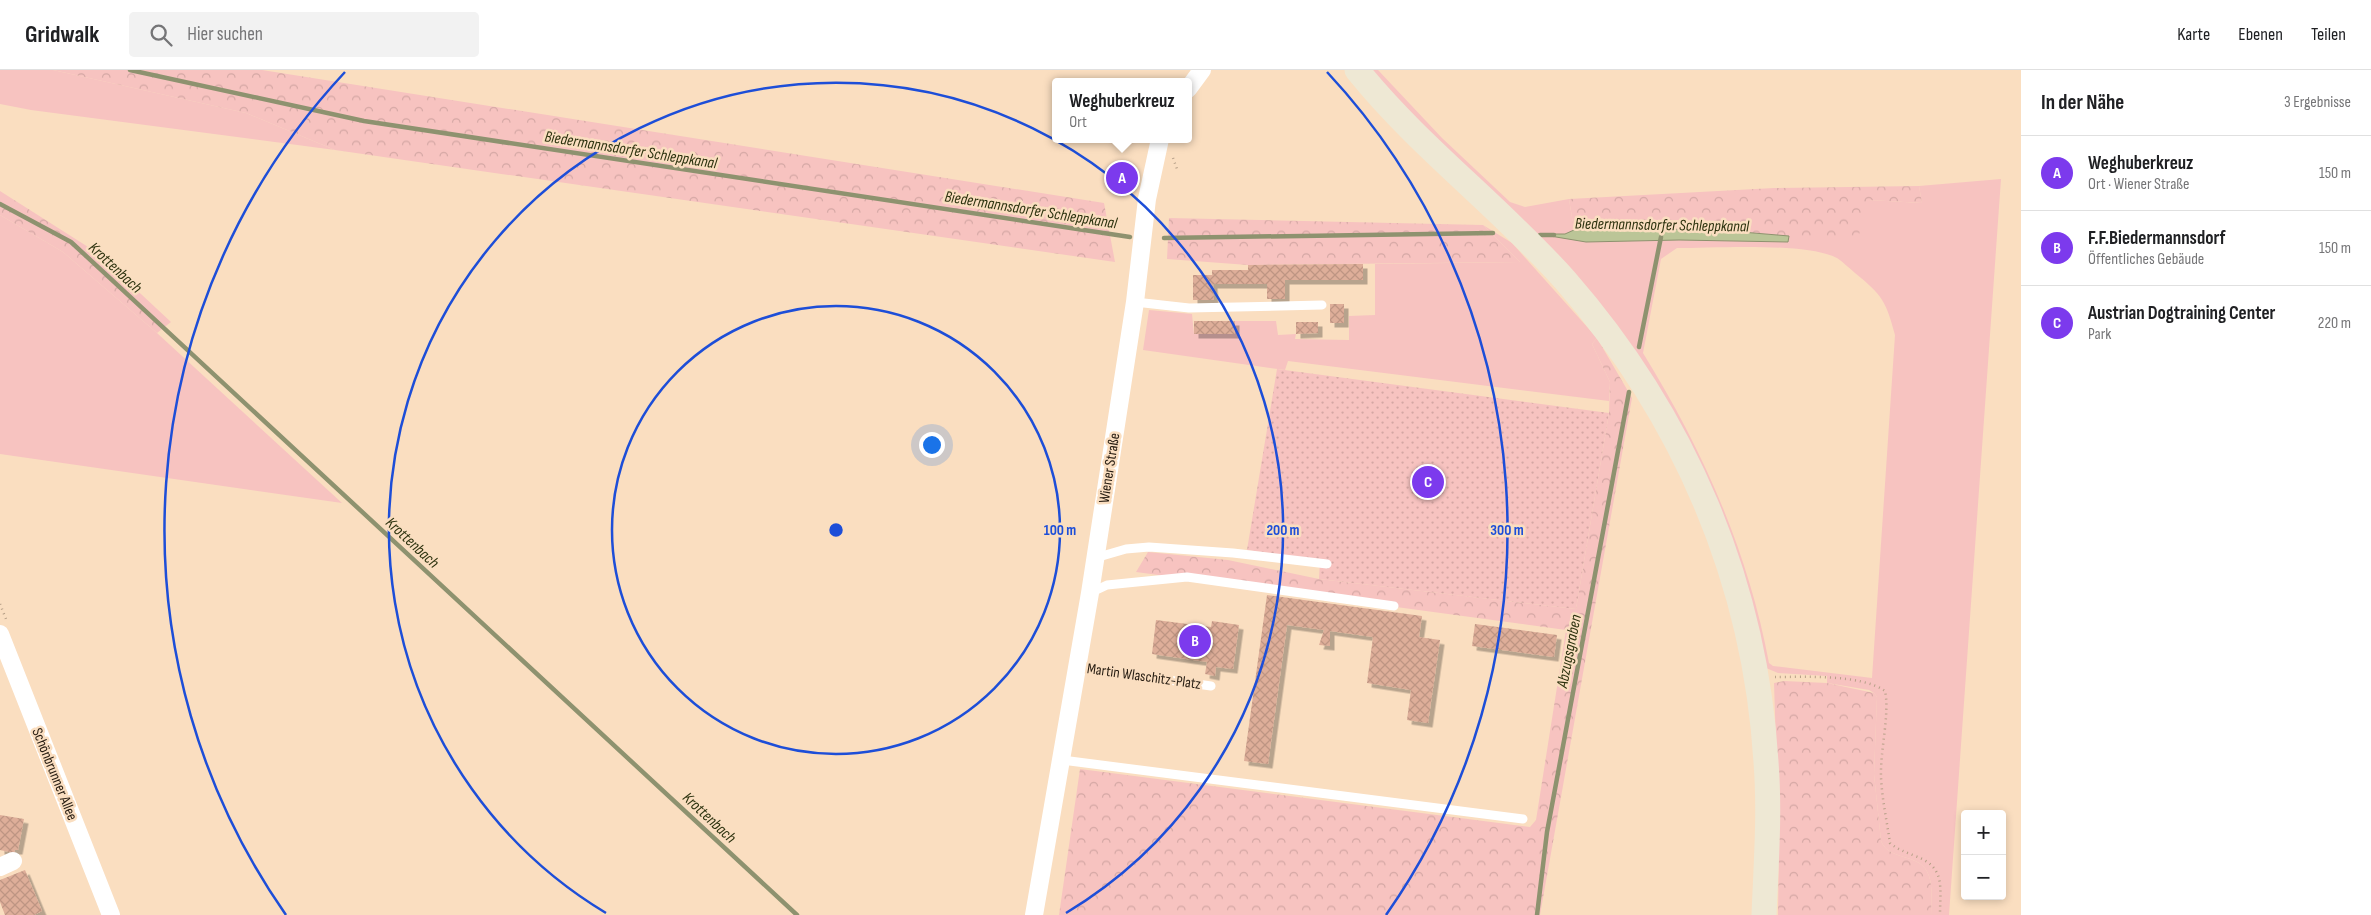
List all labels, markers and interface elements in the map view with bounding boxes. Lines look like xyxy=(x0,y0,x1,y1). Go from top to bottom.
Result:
search box xyxy=(129,12,479,57)
text: Gridwalk xyxy=(25,20,99,49)
icon: search xyxy=(147,21,175,49)
text: Hier suchen xyxy=(187,23,263,46)
text: Karte xyxy=(2177,24,2210,45)
text: Ebenen xyxy=(2238,24,2283,45)
text: Teilen xyxy=(2311,24,2346,45)
popup xyxy=(1052,78,1192,143)
text: Weghuberkreuz xyxy=(1069,90,1175,113)
text: In der Nähe xyxy=(2041,90,2124,115)
text: 3 Ergebnisse xyxy=(2284,93,2351,112)
text: Ort xyxy=(1069,113,1087,132)
water label: Biedermannsdorfer Schleppkanal xyxy=(543,127,719,174)
text: Weghuberkreuz xyxy=(2088,152,2193,175)
pin: A xyxy=(1106,159,1138,197)
text: A xyxy=(2053,164,2061,183)
text: 150 m xyxy=(2319,164,2351,183)
text: Ort · Wiener Straße xyxy=(2088,175,2189,194)
water label: Biedermannsdorfer Schleppkanal xyxy=(943,187,1119,234)
water label: Biedermannsdorfer Schleppkanal xyxy=(1575,214,1750,237)
text: F.F.Biedermannsdorf xyxy=(2088,227,2226,250)
water label: Krottenbach xyxy=(84,239,146,298)
text: B xyxy=(2053,239,2061,258)
text: 150 m xyxy=(2319,239,2351,258)
text: Öffentliches Gebäude xyxy=(2088,250,2204,269)
text: Austrian Dogtraining Center xyxy=(2088,302,2275,325)
text: C xyxy=(2053,314,2061,333)
text: 220 m xyxy=(2318,314,2351,333)
text: Park xyxy=(2088,325,2111,344)
your location xyxy=(919,432,945,458)
street label: Wiener Straße xyxy=(1095,432,1124,505)
pin: C xyxy=(1412,463,1444,501)
water label: Krottenbach xyxy=(381,514,443,573)
centre of rings xyxy=(827,521,845,539)
text: 100 m xyxy=(1044,521,1076,540)
text: 200 m xyxy=(1266,521,1300,540)
text: 300 m xyxy=(1490,521,1524,540)
water label: Abzugsgraben xyxy=(1553,613,1586,691)
pin: B xyxy=(1179,622,1211,660)
street label: Martin Wlaschitz-Platz xyxy=(1086,659,1203,694)
street label: Schönbrunner Allee xyxy=(27,725,82,823)
water label: Krottenbach xyxy=(678,789,740,848)
map controls xyxy=(1961,810,2006,900)
button: + xyxy=(1961,810,2006,855)
button: − xyxy=(1961,855,2006,900)

